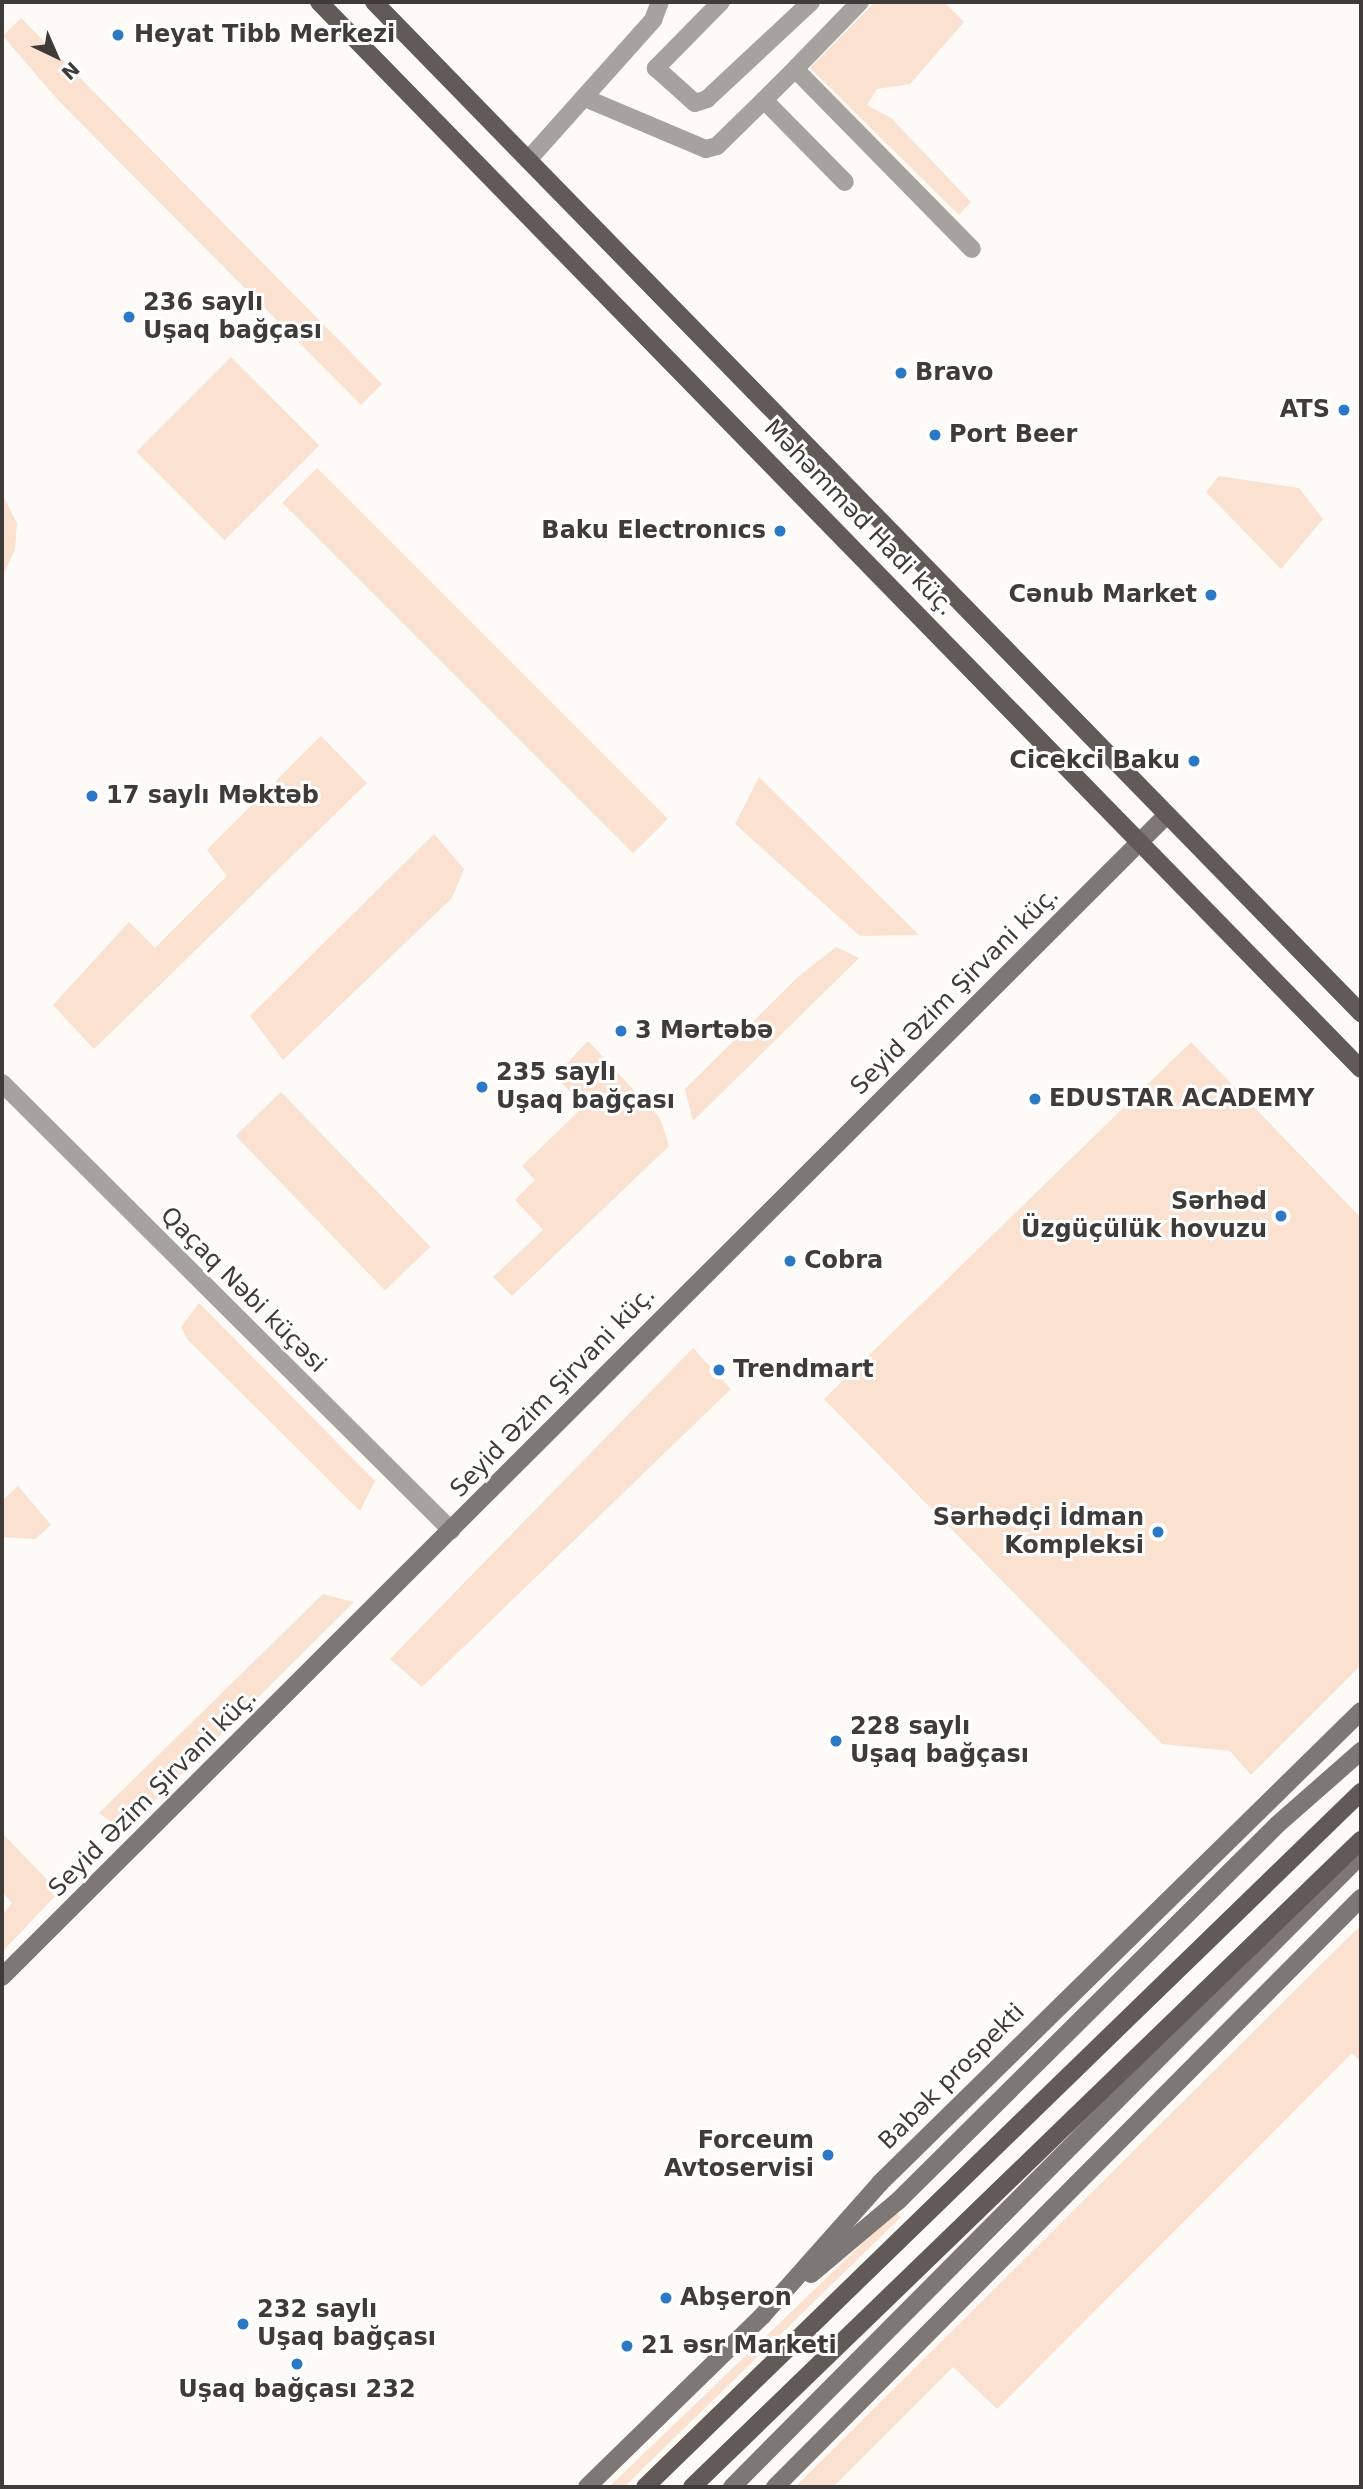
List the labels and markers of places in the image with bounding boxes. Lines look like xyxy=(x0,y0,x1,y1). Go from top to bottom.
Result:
place label: Heyat Tibb Merkezi xyxy=(134,21,395,49)
marker: Heyat Tibb Merkezi xyxy=(108,25,128,45)
place label: 236 saylı Uşaq bağçası xyxy=(143,289,322,345)
marker: 236 saylı Uşaq bağçası xyxy=(121,309,137,325)
place label: Bravo xyxy=(915,359,993,387)
marker: Bravo xyxy=(893,365,909,381)
place label: ATS xyxy=(1280,396,1330,424)
marker: ATS xyxy=(1336,402,1352,418)
place label: Port Beer xyxy=(949,421,1077,449)
marker: Port Beer xyxy=(927,427,943,443)
place label: Baku Electronıcs xyxy=(541,517,766,545)
marker: Baku Electronıcs xyxy=(772,523,788,539)
place label: Cənub Market xyxy=(1008,581,1197,609)
marker: Cənub Market xyxy=(1203,587,1219,603)
place label: Cicekci Baku xyxy=(1009,747,1180,775)
marker: Cicekci Baku xyxy=(1186,753,1202,769)
place label: 17 saylı Məktəb xyxy=(106,782,319,810)
marker: 17 saylı Məktəb xyxy=(84,788,100,804)
place label: 3 Mərtəbə xyxy=(635,1017,773,1045)
marker: 3 Mərtəbə xyxy=(613,1023,629,1039)
place label: 235 saylı Uşaq bağçası xyxy=(496,1059,675,1115)
marker: 235 saylı Uşaq bağçası xyxy=(474,1079,490,1095)
place label: EDUSTAR ACADEMY xyxy=(1049,1085,1314,1113)
marker: EDUSTAR ACADEMY xyxy=(1027,1091,1043,1107)
place label: Sərhəd Üzgüçülük hovuzu xyxy=(1021,1188,1267,1244)
marker: Sərhəd Üzgüçülük hovuzu xyxy=(1273,1208,1289,1224)
place label: Cobra xyxy=(804,1247,883,1275)
marker: Cobra xyxy=(782,1253,798,1269)
place label: Trendmart xyxy=(733,1356,874,1384)
marker: Trendmart xyxy=(711,1362,727,1378)
place label: Sərhədçi İdman Kompleksi xyxy=(933,1504,1144,1560)
marker: Sərhədçi İdman Kompleksi xyxy=(1150,1524,1166,1540)
place label: 228 saylı Uşaq bağçası xyxy=(850,1713,1029,1769)
marker: 228 saylı Uşaq bağçası xyxy=(828,1733,844,1749)
place label: Forceum Avtoservisi xyxy=(664,2127,814,2183)
marker: Forceum Avtoservisi xyxy=(820,2147,836,2163)
place label: Abşeron xyxy=(680,2284,792,2312)
marker: Abşeron xyxy=(658,2290,674,2306)
place label: 232 saylı Uşaq bağçası xyxy=(257,2296,436,2352)
marker: 232 saylı Uşaq bağçası xyxy=(235,2316,251,2332)
place label: 21 əsr Marketi xyxy=(641,2332,837,2360)
marker: 21 əsr Marketi xyxy=(619,2338,635,2354)
marker: Uşaq bağçası 232 xyxy=(289,2356,305,2372)
place label: Uşaq bağçası 232 xyxy=(178,2376,416,2404)

